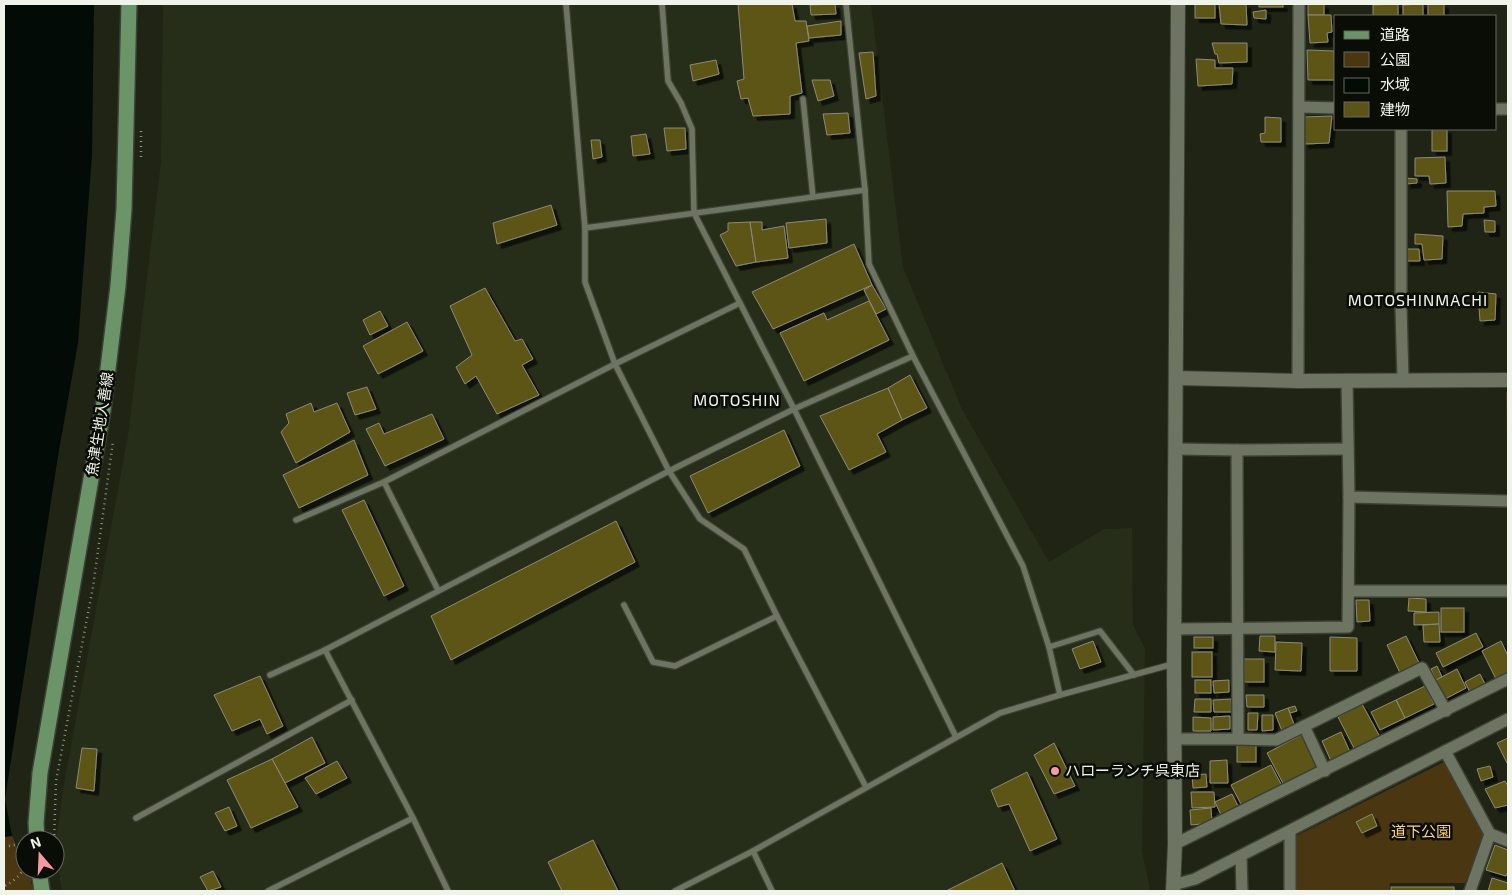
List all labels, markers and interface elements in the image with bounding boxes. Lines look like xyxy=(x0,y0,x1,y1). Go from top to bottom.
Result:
legend xyxy=(1334,15,1497,130)
text: 道路 xyxy=(1380,25,1410,43)
text: 公園 xyxy=(1380,50,1410,68)
text: 水域 xyxy=(1380,75,1410,93)
text: 建物 xyxy=(1380,100,1410,118)
district label: MOTOSHINMACHI xyxy=(1348,290,1488,309)
street label: 魚津生地入善線 xyxy=(82,371,116,477)
district label: MOTOSHIN xyxy=(693,390,781,409)
place label: ハローランチ呉東店 xyxy=(1065,761,1200,779)
marker: ハローランチ呉東店 xyxy=(1049,765,1061,777)
park label: 道下公園 xyxy=(1391,822,1451,840)
north arrow xyxy=(15,830,65,880)
text: N xyxy=(28,833,43,852)

